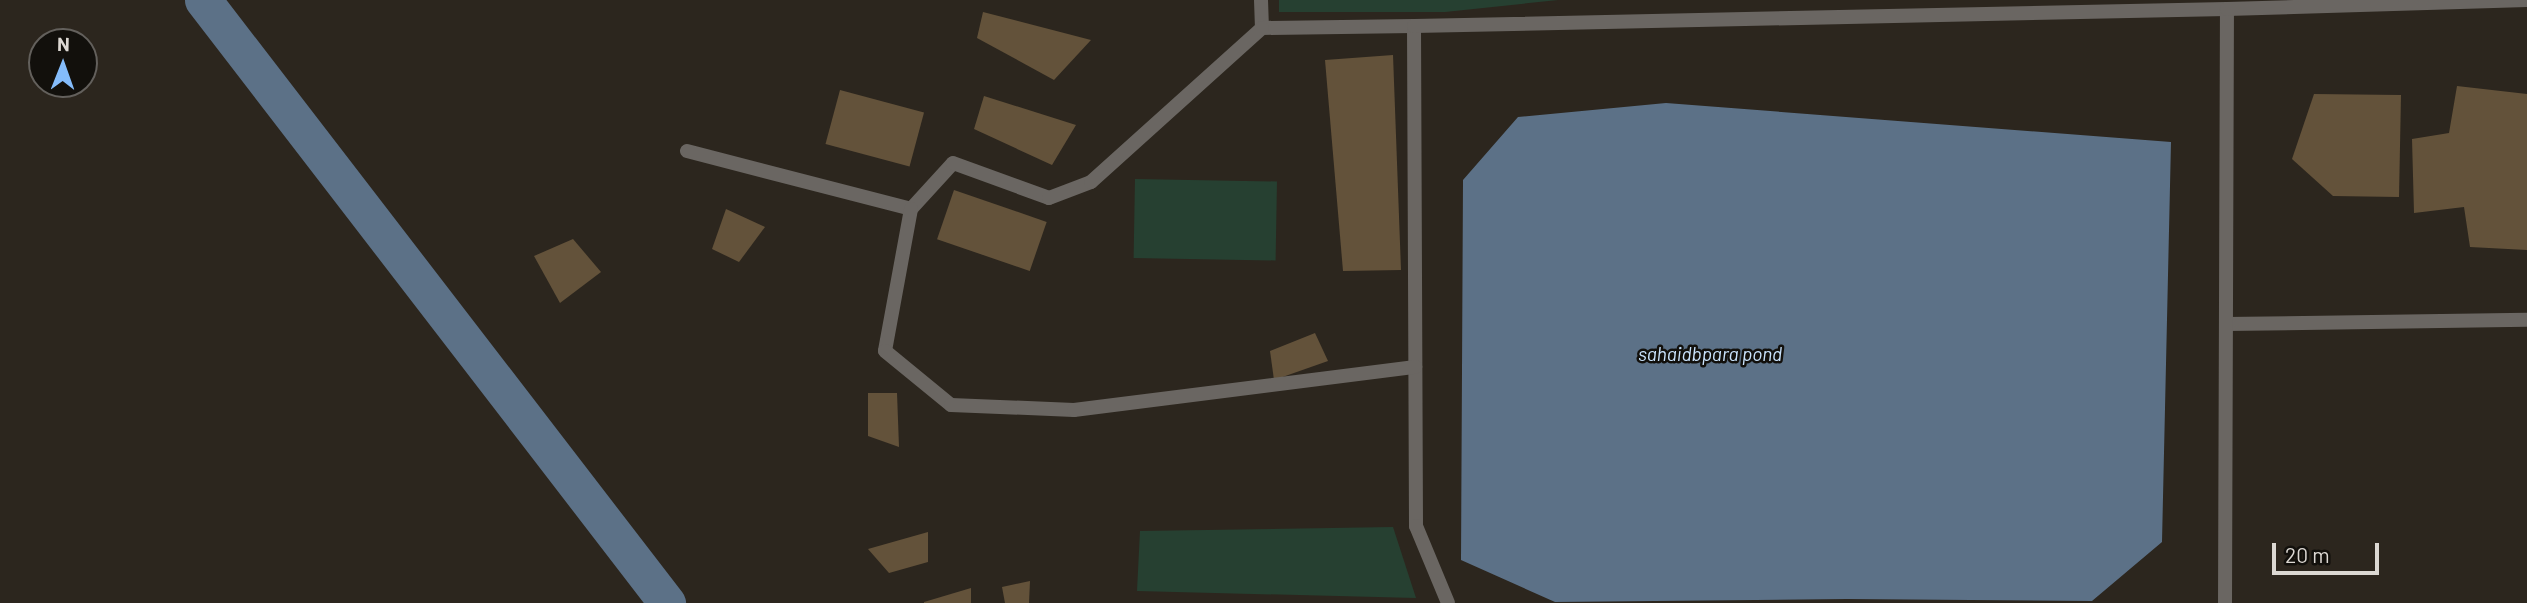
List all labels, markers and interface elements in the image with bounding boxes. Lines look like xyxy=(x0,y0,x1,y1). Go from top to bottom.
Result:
north arrow xyxy=(28,28,98,98)
text: N xyxy=(57,32,70,55)
water label: sahaidbpara pond xyxy=(1638,343,1782,365)
scale bar xyxy=(2275,530,2382,574)
text: 20 m xyxy=(2285,542,2330,567)

